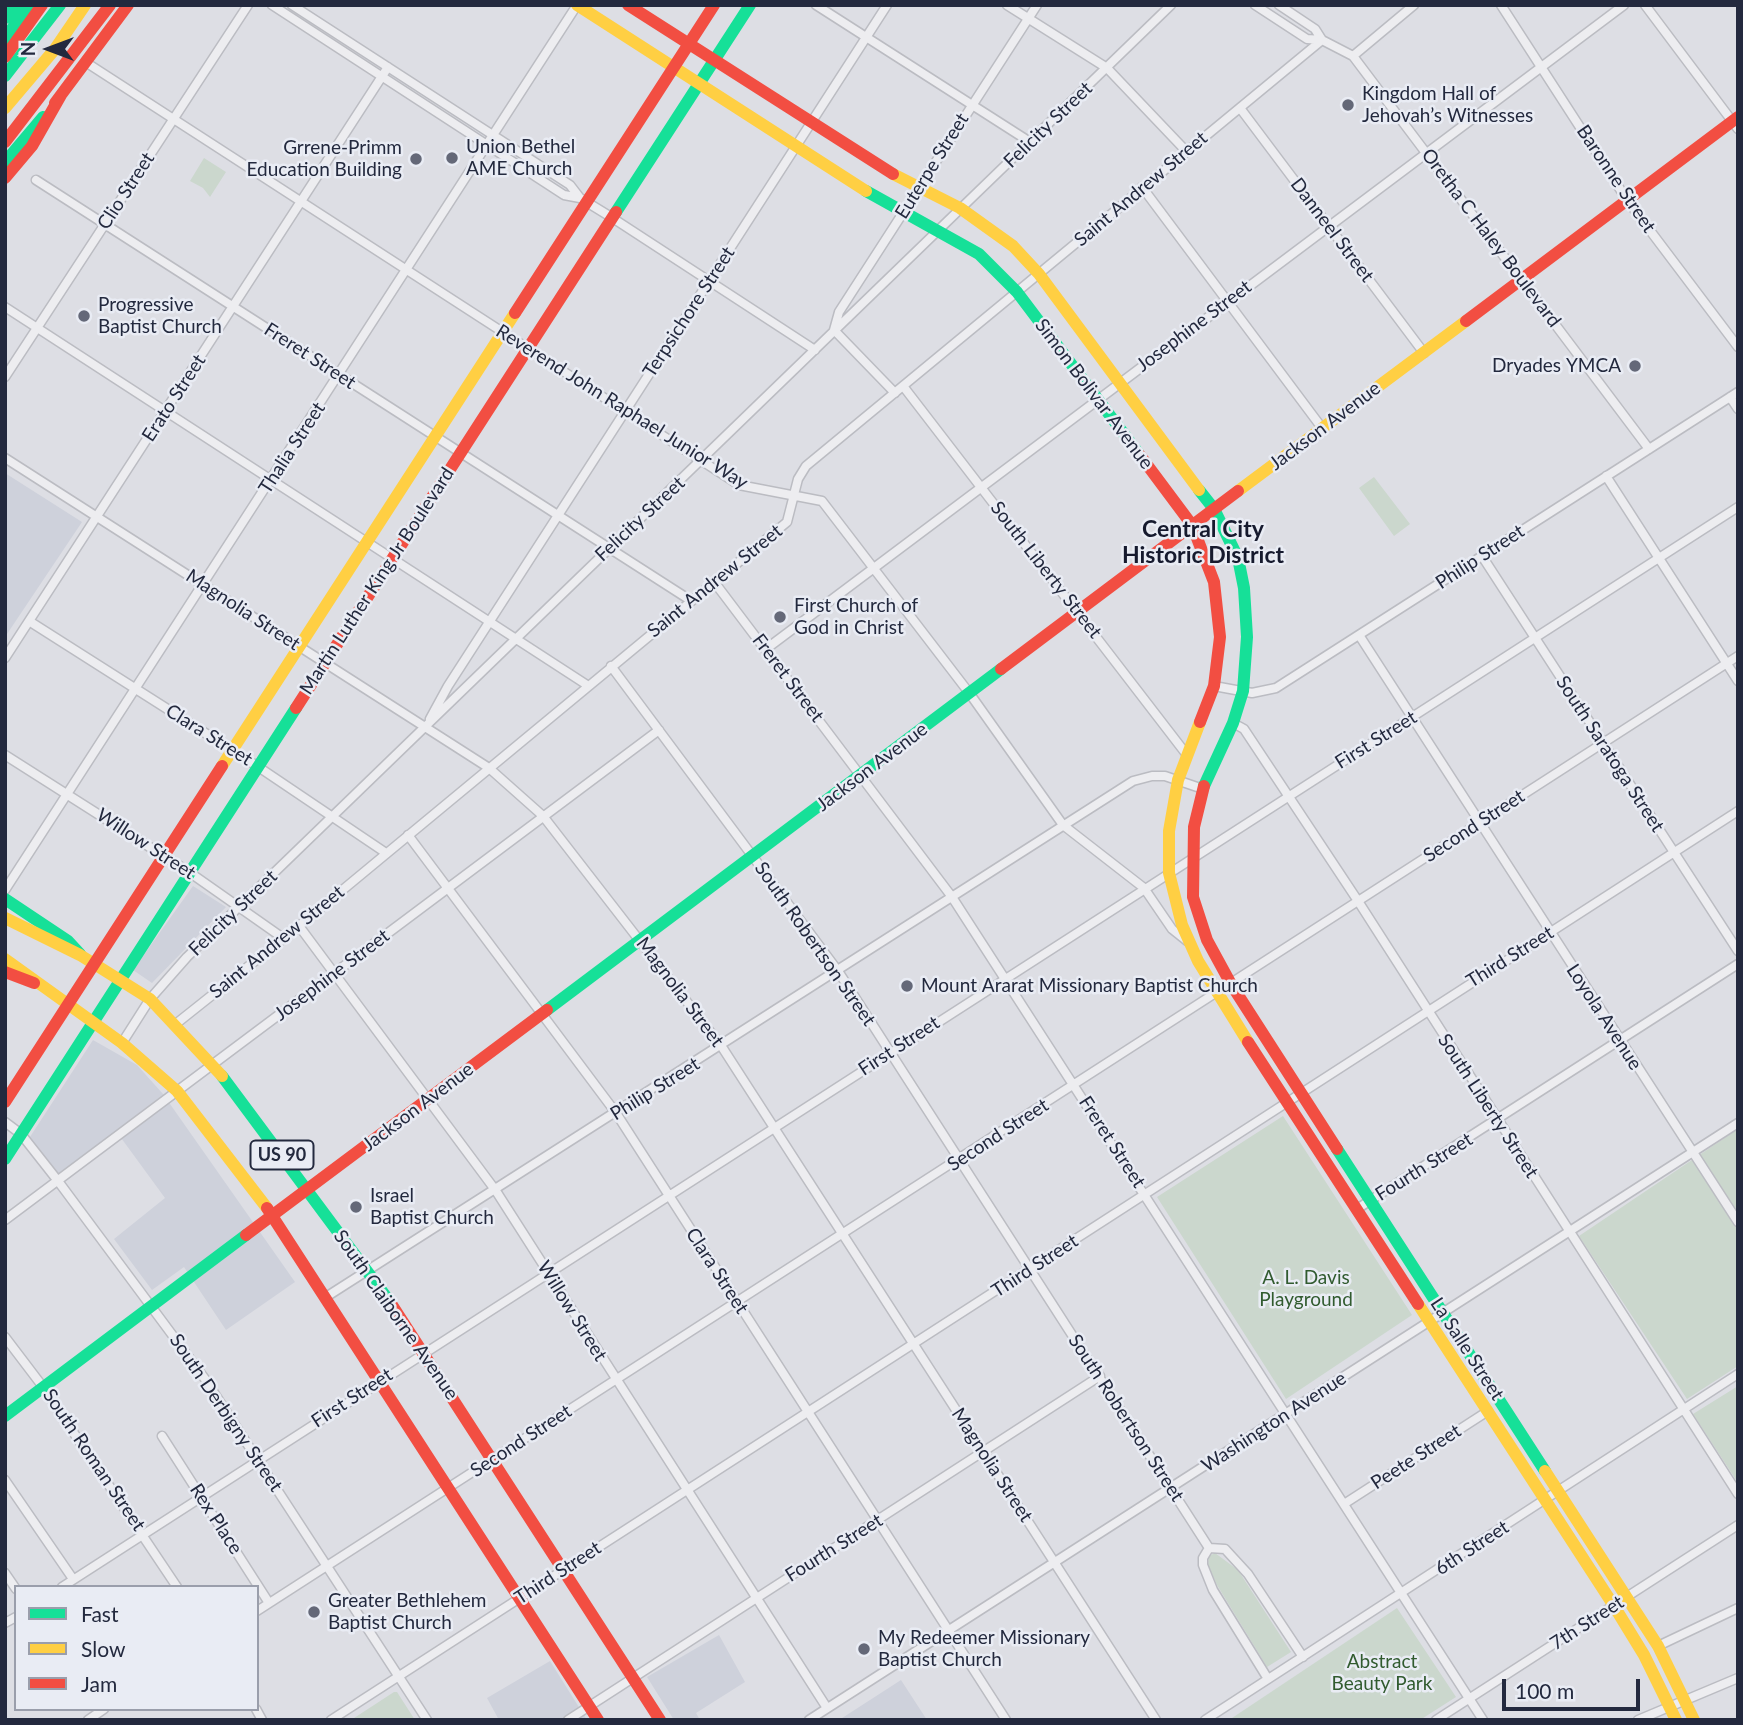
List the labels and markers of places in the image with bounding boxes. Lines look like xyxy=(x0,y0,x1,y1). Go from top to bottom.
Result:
place label: Kingdom Hall of Jehovah’s Witnesses xyxy=(1362,83,1533,127)
marker: Kingdom Hall of Jehovah’s Witnesses xyxy=(1340,97,1356,113)
place label: Union Bethel AME Church xyxy=(466,136,575,180)
place label: Grrene-Primm Education Building xyxy=(246,137,402,181)
marker: Union Bethel AME Church xyxy=(444,150,460,166)
marker: Grrene-Primm Education Building xyxy=(408,151,424,167)
place label: Progressive Baptist Church xyxy=(98,294,222,338)
marker: Progressive Baptist Church xyxy=(76,308,92,324)
place label: Dryades YMCA xyxy=(1492,355,1621,377)
marker: Dryades YMCA xyxy=(1627,358,1643,374)
place label: First Church of God in Christ xyxy=(794,595,918,639)
marker: First Church of God in Christ xyxy=(772,609,788,625)
place label: Mount Ararat Missionary Baptist Church xyxy=(921,975,1258,997)
marker: Mount Ararat Missionary Baptist Church xyxy=(899,978,915,994)
place label: Israel Baptist Church xyxy=(370,1185,494,1229)
marker: Israel Baptist Church xyxy=(348,1199,364,1215)
place label: Greater Bethlehem Baptist Church xyxy=(328,1590,486,1634)
marker: Greater Bethlehem Baptist Church xyxy=(306,1604,322,1620)
place label: My Redeemer Missionary Baptist Church xyxy=(878,1627,1090,1671)
marker: My Redeemer Missionary Baptist Church xyxy=(856,1641,872,1657)

